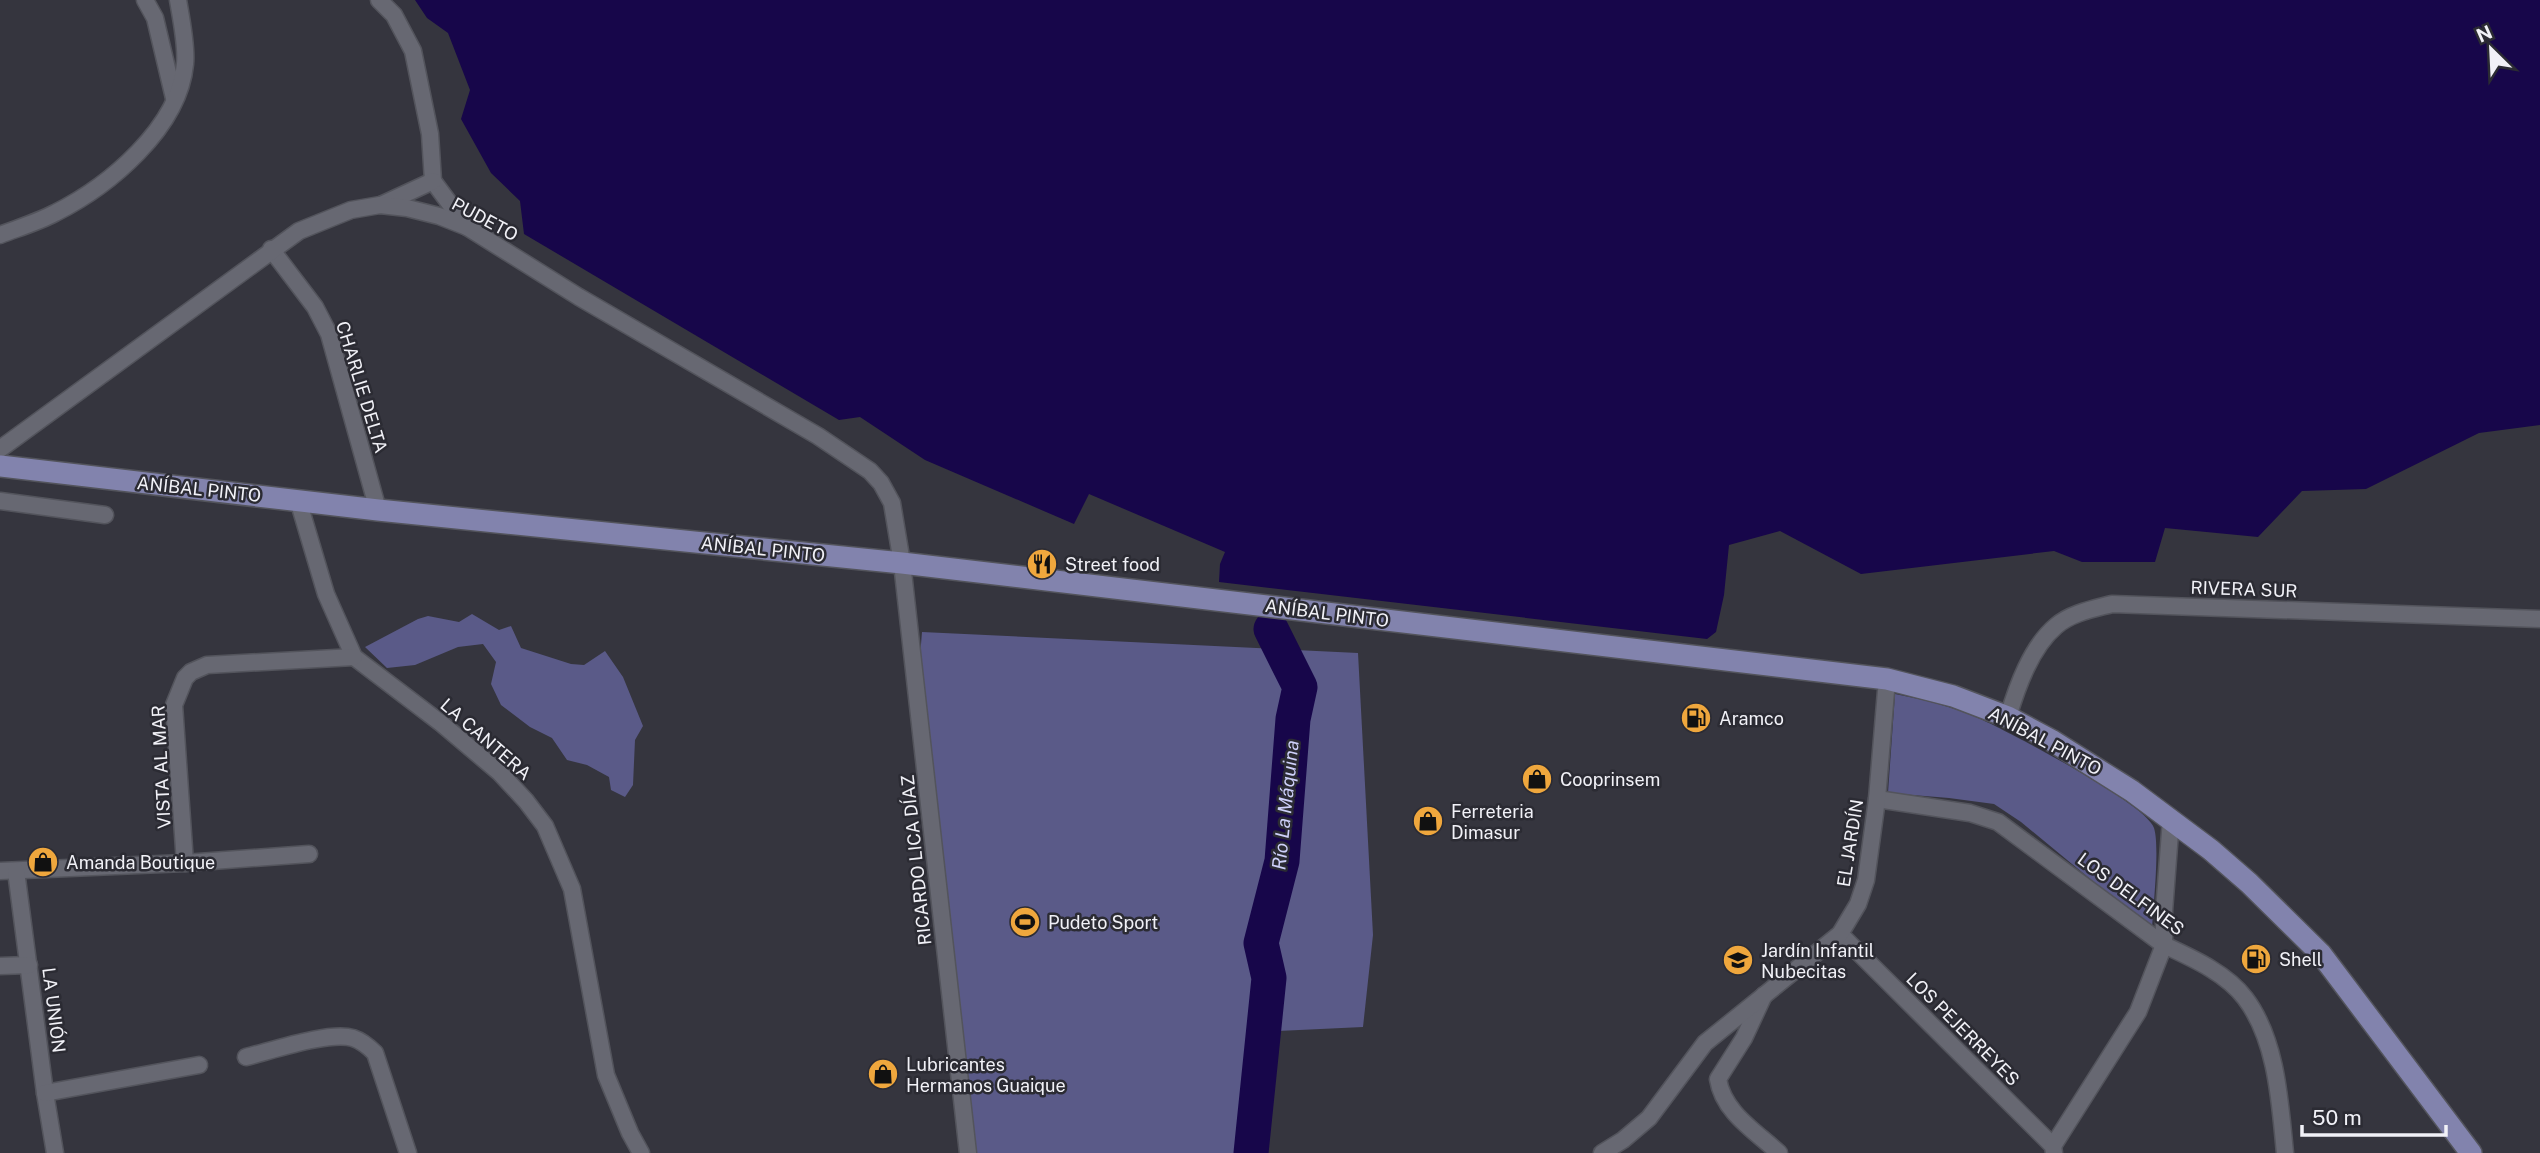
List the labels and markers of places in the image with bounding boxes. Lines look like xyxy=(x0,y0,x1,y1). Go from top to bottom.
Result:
restaurant icon: Street food xyxy=(1025,547,1059,581)
place label: Street food xyxy=(1065,554,1160,575)
fuel station icon: Aramco xyxy=(1679,701,1713,735)
place label: Aramco xyxy=(1719,708,1784,729)
shop icon: Cooprinsem xyxy=(1520,762,1554,796)
place label: Cooprinsem xyxy=(1560,769,1660,790)
place label: Ferreteria Dimasur xyxy=(1451,801,1534,843)
shop icon: Ferreteria Dimasur xyxy=(1411,804,1445,838)
shop icon: Amanda Boutique xyxy=(26,845,60,879)
place label: Amanda Boutique xyxy=(66,852,215,873)
sports icon: Pudeto Sport xyxy=(1008,905,1042,939)
place label: Pudeto Sport xyxy=(1048,912,1158,933)
place label: Jardín Infantil Nubecitas xyxy=(1761,940,1874,982)
fuel station icon: Shell xyxy=(2239,942,2273,976)
school or university icon: Jardín Infantil Nubecitas xyxy=(1721,943,1755,977)
place label: Shell xyxy=(2279,949,2322,970)
place label: Lubricantes Hermanos Guaique xyxy=(906,1054,1066,1096)
shop icon: Lubricantes Hermanos Guaique xyxy=(866,1057,900,1091)

